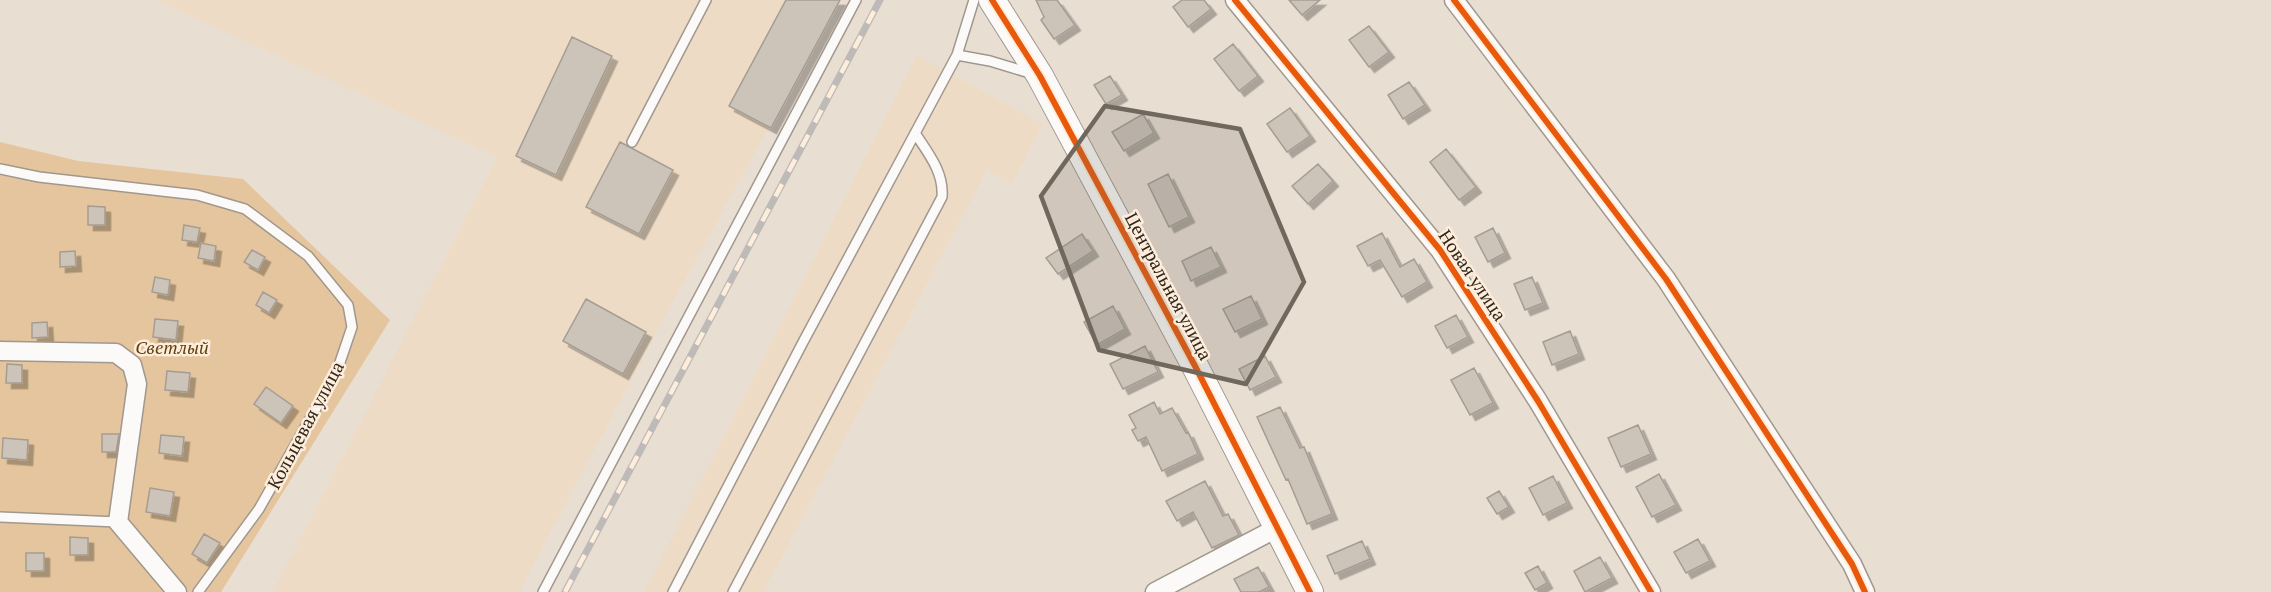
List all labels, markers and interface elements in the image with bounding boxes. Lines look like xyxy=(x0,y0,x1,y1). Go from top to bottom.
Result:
street label: Центральная улица xyxy=(1120,208,1218,364)
street label: Новая улица xyxy=(1434,225,1512,325)
park label: Светлый xyxy=(135,335,209,359)
street label: Кольцевая улица xyxy=(261,357,349,493)

